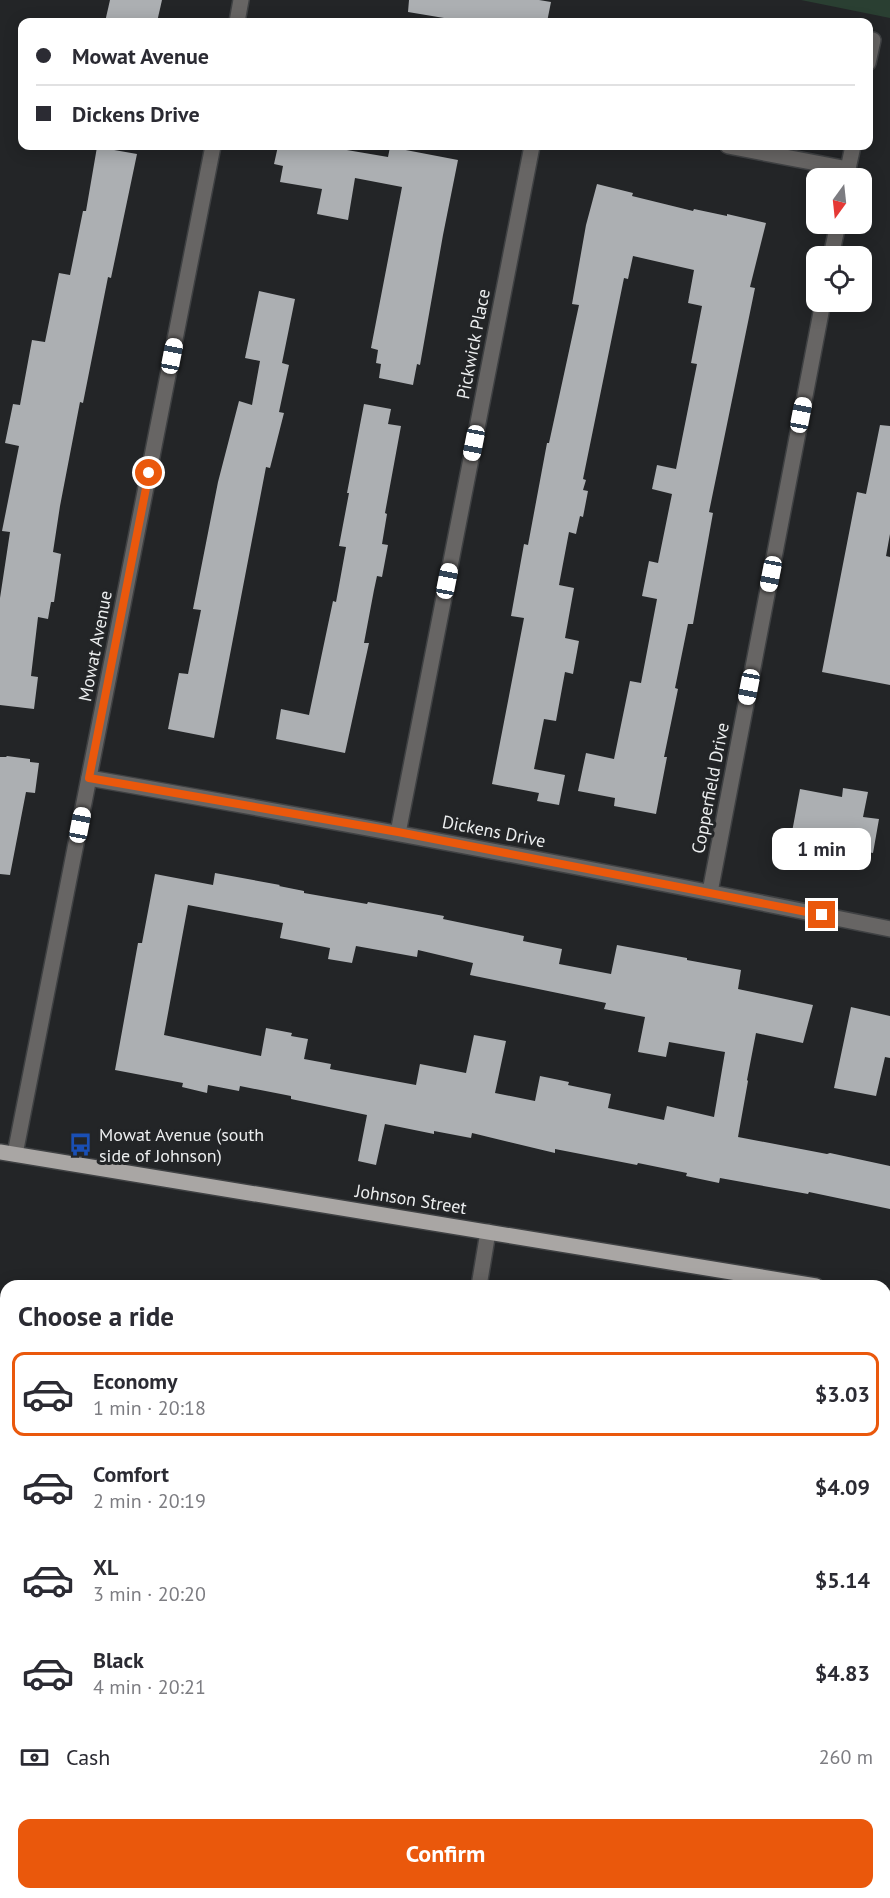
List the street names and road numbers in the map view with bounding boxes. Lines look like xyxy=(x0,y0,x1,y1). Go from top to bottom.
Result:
street label: Pickwick Place xyxy=(451,287,495,401)
street label: Mowat Avenue xyxy=(73,589,117,703)
street label: Copperfield Drive xyxy=(686,721,734,855)
street label: Dickens Drive xyxy=(440,810,548,852)
street label: Johnson Street xyxy=(353,1179,468,1219)

